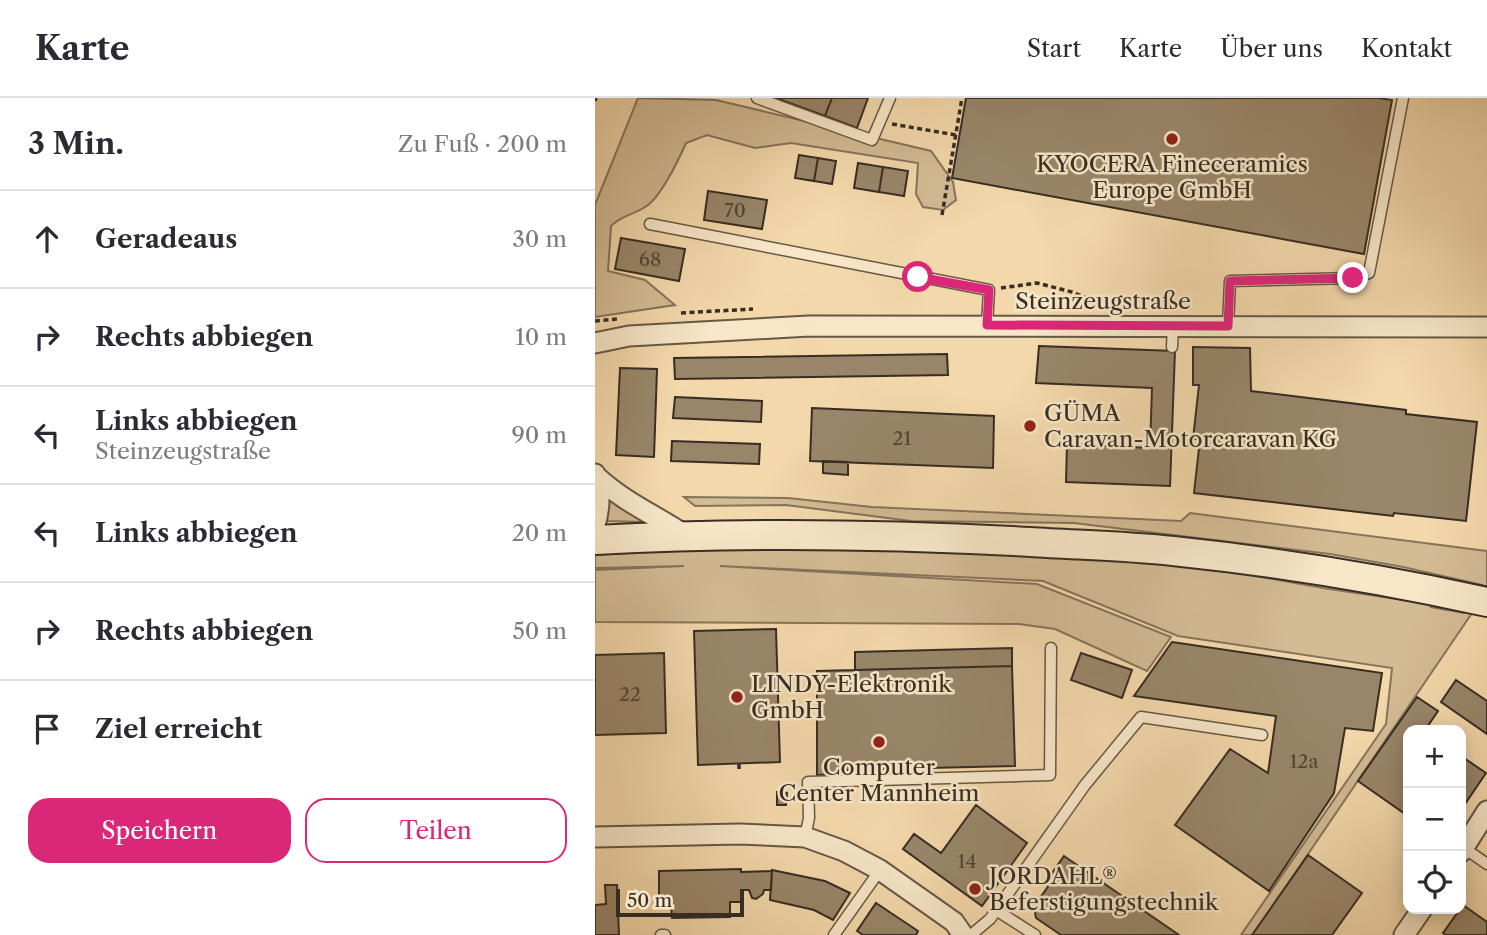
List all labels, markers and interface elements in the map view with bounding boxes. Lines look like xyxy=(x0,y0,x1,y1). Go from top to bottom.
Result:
text: Karte xyxy=(35,28,130,69)
text: Start xyxy=(1027,34,1081,63)
text: Karte xyxy=(1119,34,1182,63)
text: Über uns xyxy=(1220,34,1323,63)
text: Kontakt xyxy=(1361,34,1452,63)
text: 3 Min. xyxy=(28,125,124,162)
text: Zu Fuß · 200 m xyxy=(398,130,567,158)
marker: KYOCERA Fineceramics Europe GmbH xyxy=(1164,131,1180,147)
place label: KYOCERA Fineceramics Europe GmbH xyxy=(1036,150,1308,204)
house number: 70 xyxy=(724,199,746,222)
icon: ahead xyxy=(28,220,66,258)
text: Geradeaus xyxy=(95,223,237,255)
text: 30 m xyxy=(512,225,567,253)
house number: 68 xyxy=(639,248,661,271)
route start xyxy=(902,261,933,292)
route end xyxy=(1337,262,1368,293)
street label: Steinzeugstraße xyxy=(1015,287,1191,315)
icon: right xyxy=(28,318,66,356)
text: Rechts abbiegen xyxy=(95,321,313,353)
text: 10 m xyxy=(515,323,567,351)
place label: GÜMA Caravan-Motorcaravan KG xyxy=(1044,399,1337,453)
text: Links abbiegen xyxy=(95,405,298,437)
icon: left xyxy=(28,416,66,454)
marker: GÜMA Caravan-Motorcaravan KG xyxy=(1022,418,1038,434)
text: 90 m xyxy=(511,421,567,449)
house number: 21 xyxy=(893,427,911,450)
text: Steinzeugstraße xyxy=(95,437,271,465)
icon: left xyxy=(28,514,66,552)
text: Links abbiegen xyxy=(95,517,298,549)
text: 20 m xyxy=(512,519,567,547)
icon: right xyxy=(28,612,66,650)
text: Rechts abbiegen xyxy=(95,615,313,647)
text: 50 m xyxy=(512,617,567,645)
place label: LINDY-Elektronik GmbH xyxy=(751,670,953,724)
house number: 22 xyxy=(619,683,641,706)
marker: LINDY-Elektronik GmbH xyxy=(729,689,745,705)
icon: arrive xyxy=(28,710,66,748)
text: Ziel erreicht xyxy=(95,713,262,745)
map controls xyxy=(1403,725,1466,914)
button: + xyxy=(1403,725,1466,788)
marker: Computer Center Mannheim xyxy=(871,734,887,750)
house number: 12a xyxy=(1290,750,1318,773)
place label: Computer Center Mannheim xyxy=(778,753,980,807)
button: − xyxy=(1403,788,1466,851)
button: Speichern xyxy=(28,798,291,863)
button: Teilen xyxy=(305,798,567,863)
house number: 14 xyxy=(958,850,976,873)
button: locate xyxy=(1403,851,1466,914)
place label: JORDAHL® Beferstigungstechnik xyxy=(986,862,1220,916)
marker: JORDAHL® Beferstigungstechnik xyxy=(967,881,983,897)
scale bar xyxy=(616,886,744,918)
text: 50 m xyxy=(627,889,672,912)

